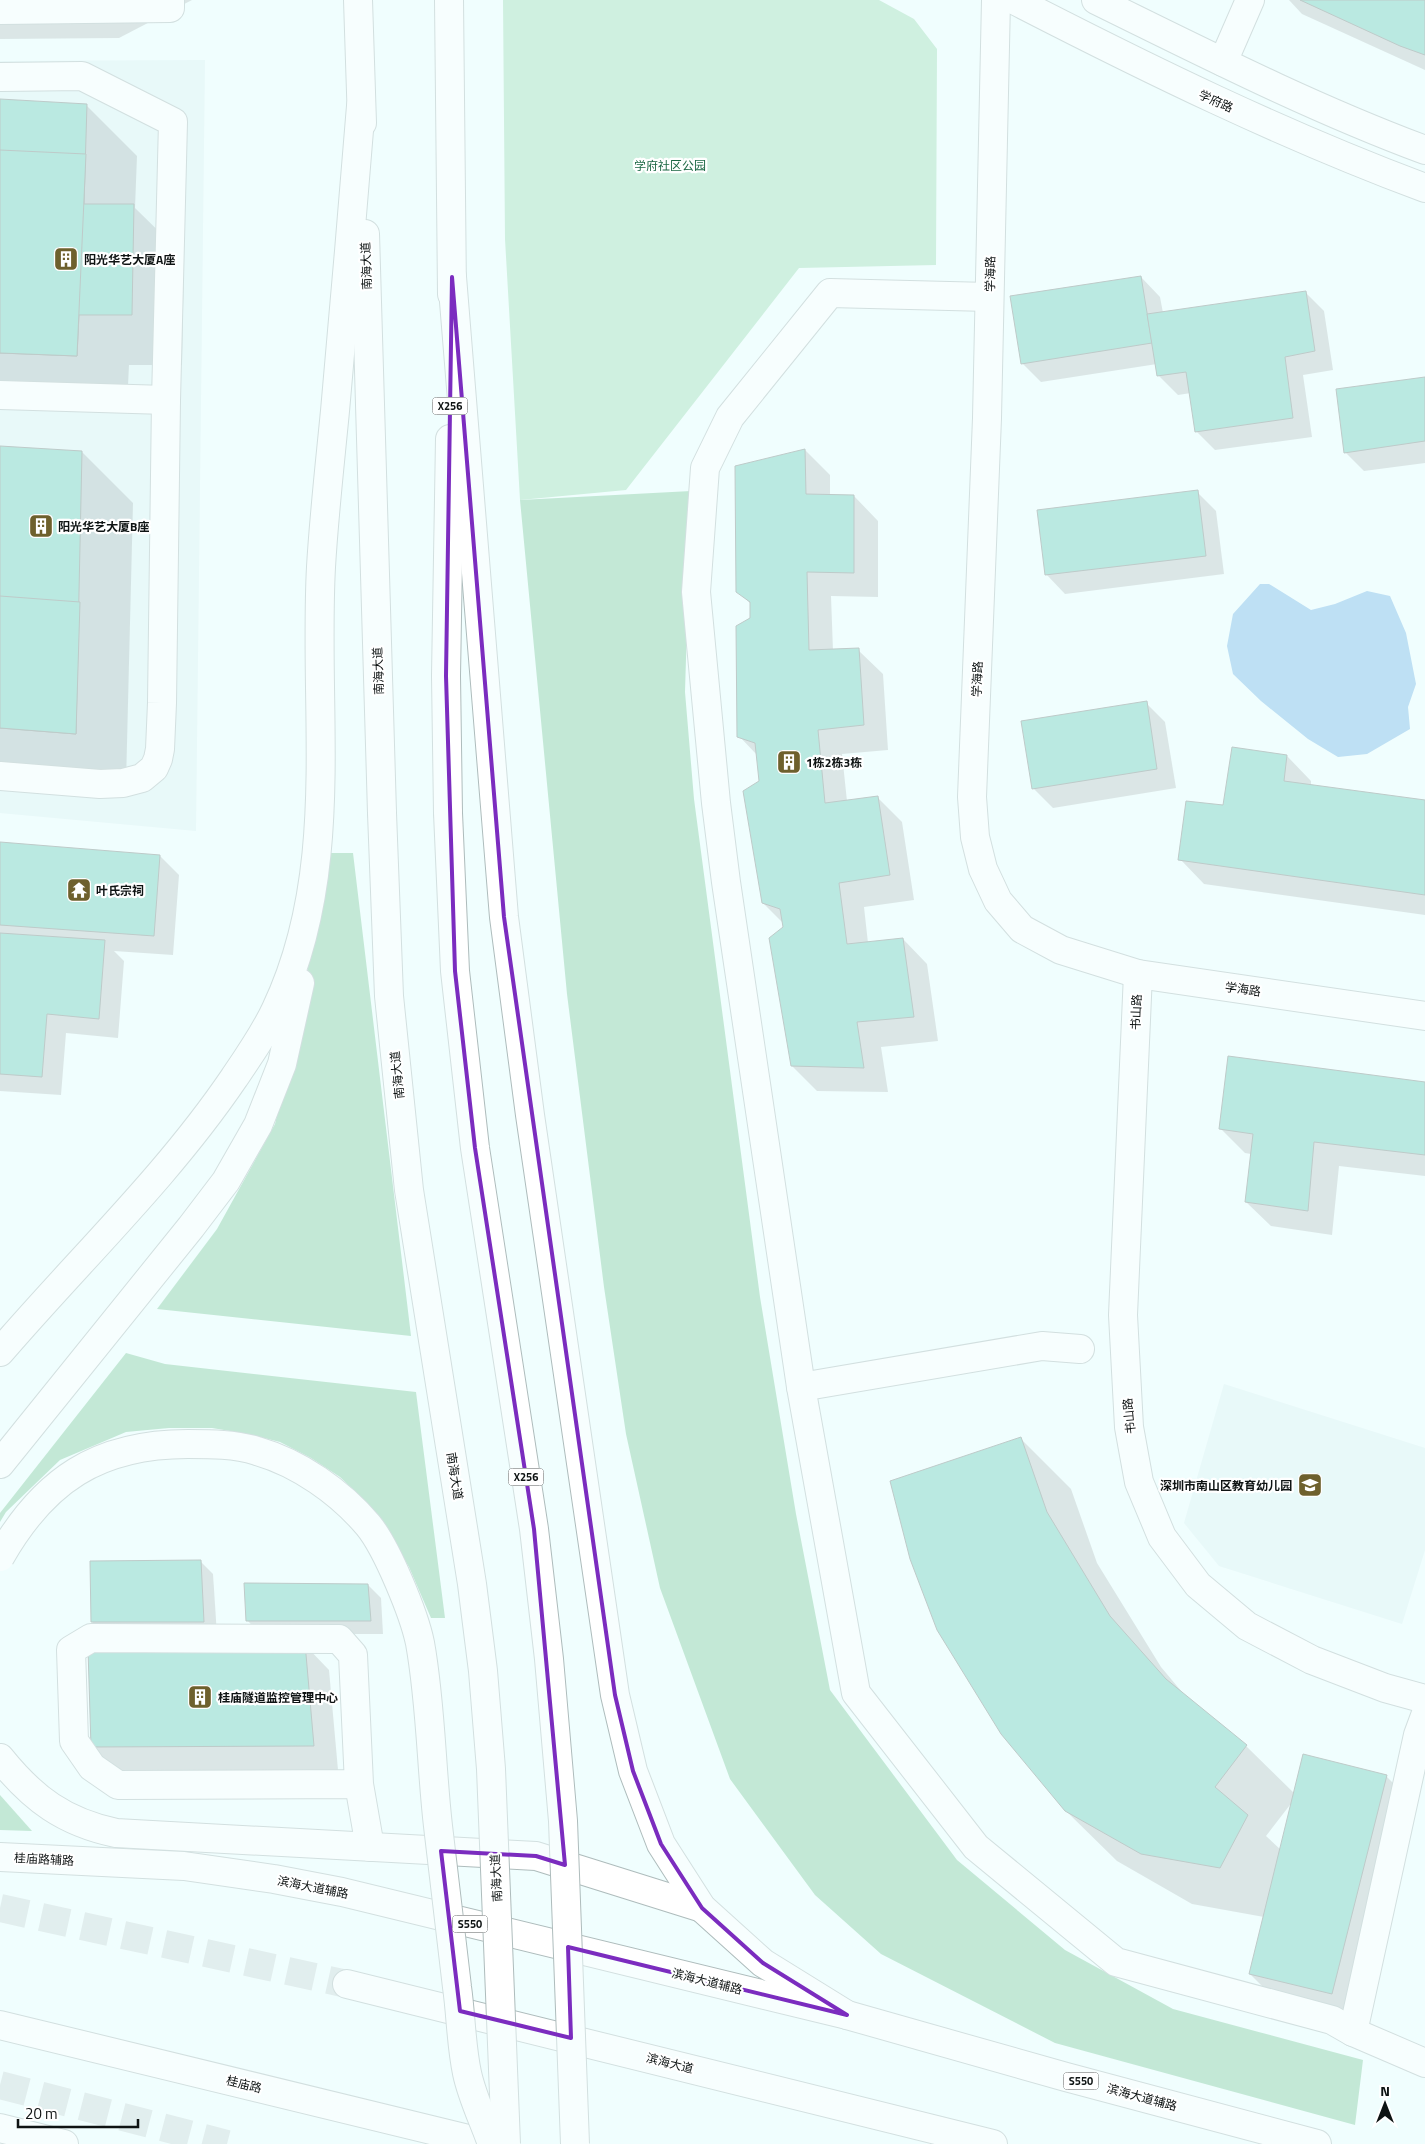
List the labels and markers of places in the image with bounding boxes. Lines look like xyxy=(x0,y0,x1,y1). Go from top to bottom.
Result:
building icon: 阳光华艺大厦A座 xyxy=(53,246,79,272)
place label: 阳光华艺大厦A座 xyxy=(84,250,175,269)
building icon: 阳光华艺大厦B座 xyxy=(28,513,54,539)
place label: 阳光华艺大厦B座 xyxy=(58,517,149,536)
building icon: 1栋2栋3栋 xyxy=(776,749,802,775)
place label: 1栋2栋3栋 xyxy=(806,753,862,772)
temple icon: 叶氏宗祠 xyxy=(66,877,92,903)
place label: 叶氏宗祠 xyxy=(96,881,144,900)
school or university icon: 深圳市南山区教育幼儿园 xyxy=(1297,1472,1323,1498)
place label: 深圳市南山区教育幼儿园 xyxy=(1160,1476,1292,1495)
building icon: 桂庙隧道监控管理中心 xyxy=(187,1684,213,1710)
place label: 桂庙隧道监控管理中心 xyxy=(218,1688,338,1707)

